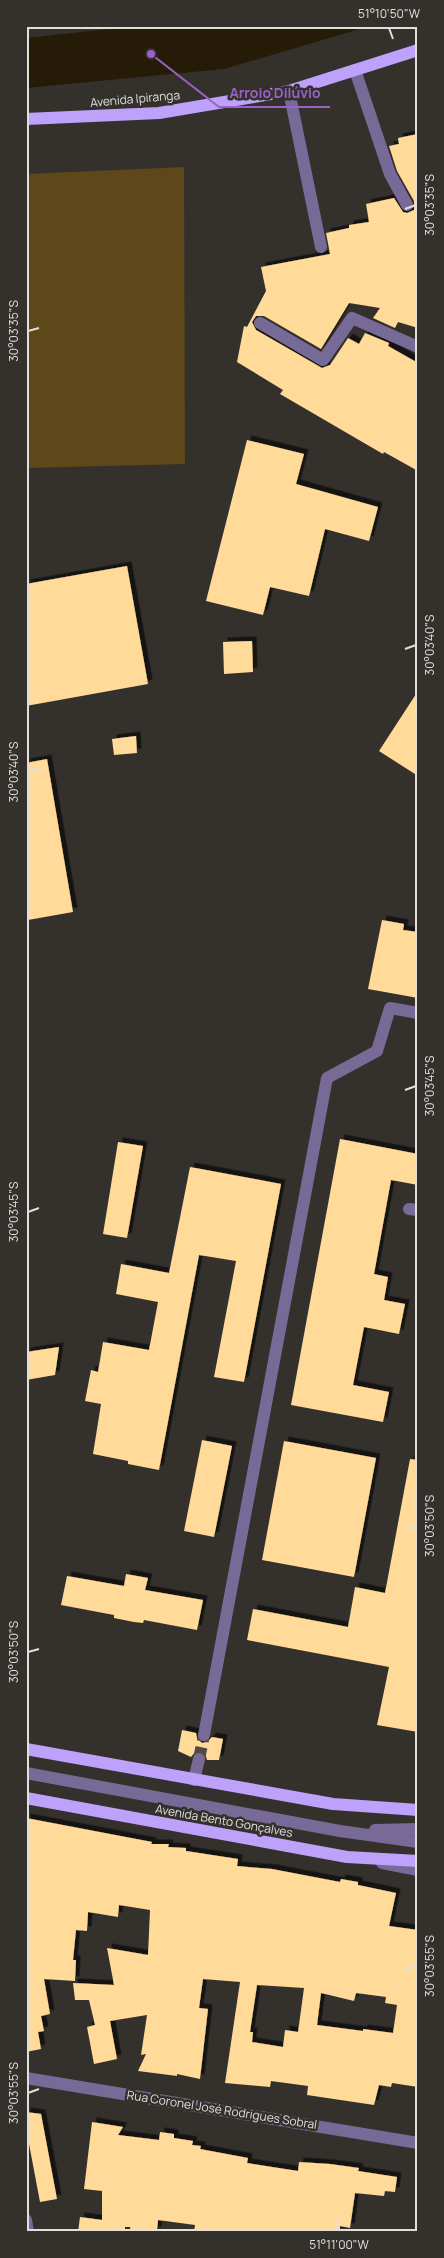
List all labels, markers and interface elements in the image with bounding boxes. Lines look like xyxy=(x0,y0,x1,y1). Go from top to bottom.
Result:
text: 51°10'50"W xyxy=(358,5,421,22)
callout: Arroio Dilúvio xyxy=(219,78,330,107)
text: Arroio Dilúvio xyxy=(229,83,321,102)
street label: Avenida Ipiranga xyxy=(89,86,181,111)
text: 30°03'35"S xyxy=(421,174,438,236)
text: 30°03'35"S xyxy=(5,300,22,362)
text: 30°03'40"S xyxy=(421,615,438,675)
text: 30°03'40"S xyxy=(5,742,22,802)
text: 30°03'45"S xyxy=(421,1056,438,1116)
text: 30°03'45"S xyxy=(5,1182,22,1242)
text: 30°03'50"S xyxy=(421,1495,438,1557)
text: 30°03'50"S xyxy=(5,1621,22,1683)
street label: Avenida Bento Gonçalves xyxy=(154,1800,294,1841)
text: 30°03'55"S xyxy=(421,1935,438,1997)
text: 30°03'55"S xyxy=(5,2062,22,2124)
street label: Rua Coronel José Rodrigues Sobral xyxy=(126,2086,318,2133)
text: 51°11'00"W xyxy=(309,2236,370,2253)

